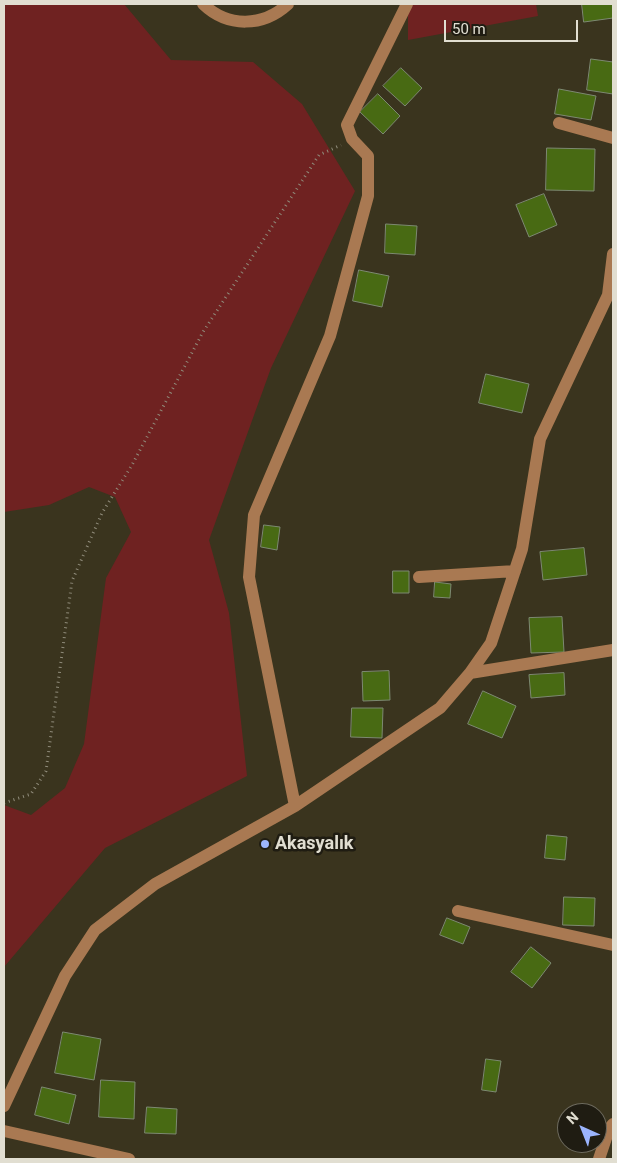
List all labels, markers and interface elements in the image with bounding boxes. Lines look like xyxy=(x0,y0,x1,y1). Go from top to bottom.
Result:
scale bar xyxy=(447,10,581,42)
text: 50 m xyxy=(452,20,486,38)
place label: Akasyalık xyxy=(275,833,353,855)
marker: Akasyalık xyxy=(259,838,271,850)
north arrow xyxy=(557,1103,607,1153)
text: N xyxy=(563,1109,581,1127)

